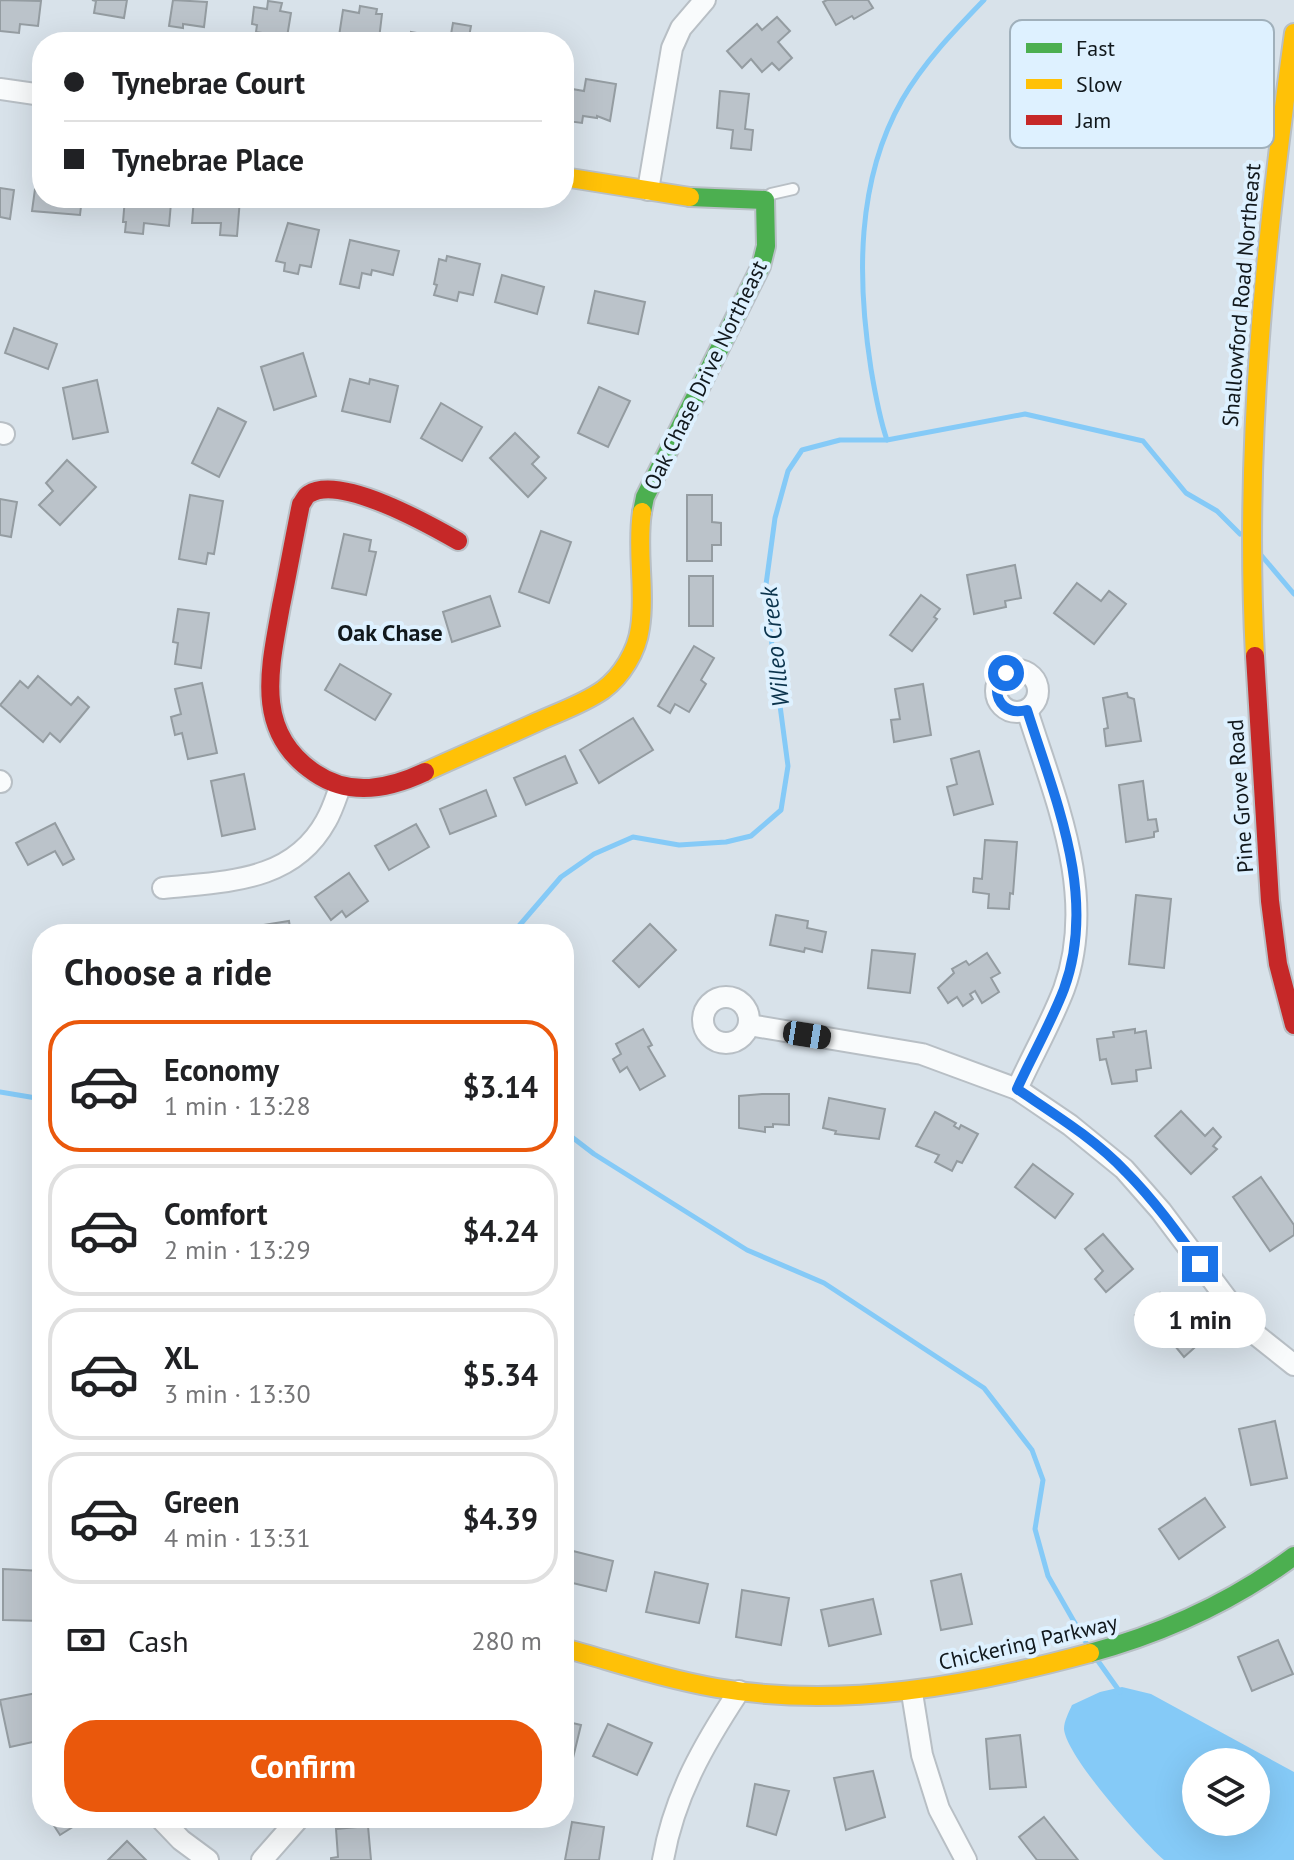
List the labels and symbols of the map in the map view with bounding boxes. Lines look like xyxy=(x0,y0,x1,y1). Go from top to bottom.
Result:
legend xyxy=(1010,20,1274,148)
text: Fast xyxy=(1076,34,1116,62)
text: Slow xyxy=(1076,70,1122,98)
text: Jam xyxy=(1075,106,1111,134)
street label: Shallowford Road Northeast xyxy=(1216,162,1267,428)
street label: Oak Chase Drive Northeast xyxy=(637,255,773,494)
water label: Willeo Creek xyxy=(753,584,796,709)
district label: Oak Chase xyxy=(337,617,443,648)
route start xyxy=(988,655,1024,691)
street label: Pine Grove Road xyxy=(1221,718,1259,874)
car xyxy=(781,1019,833,1051)
route end xyxy=(1182,1246,1218,1282)
callout: 1 min xyxy=(1134,1292,1266,1348)
street label: Chickering Parkway xyxy=(936,1608,1121,1676)

